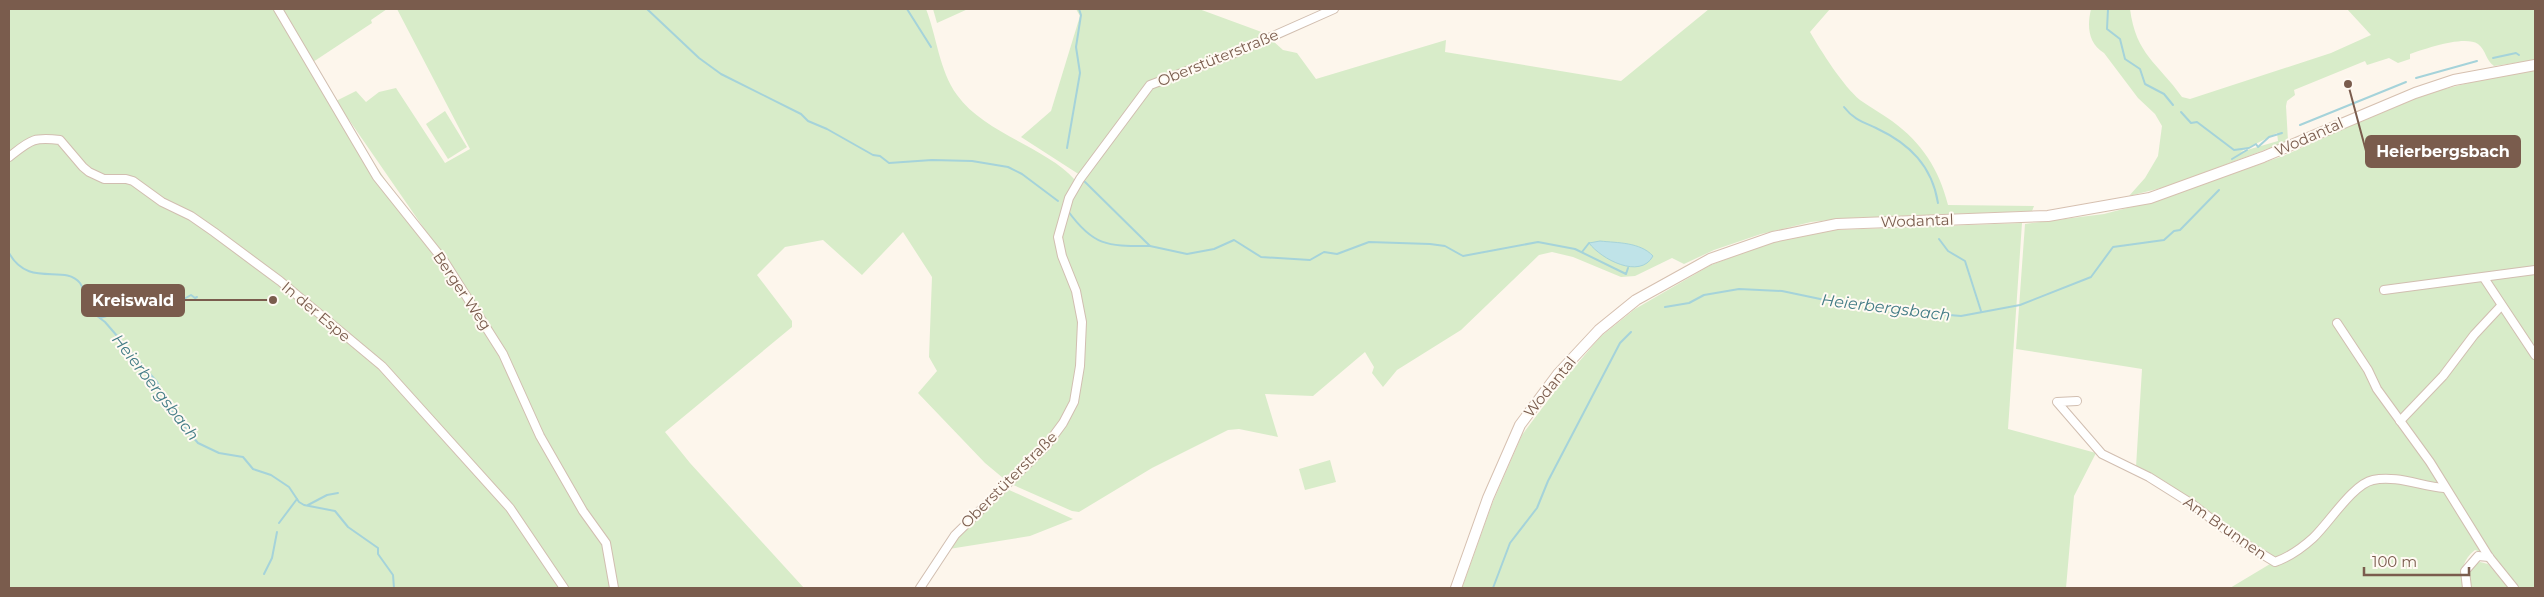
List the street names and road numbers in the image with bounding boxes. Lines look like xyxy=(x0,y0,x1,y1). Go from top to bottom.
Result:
street label: Oberstüterstraße xyxy=(1155,25,1281,90)
street label: Wodantal xyxy=(2272,113,2346,160)
street label: Wodantal xyxy=(1880,210,1954,231)
street label: Berger Weg xyxy=(429,248,496,334)
street label: In der Espe xyxy=(278,277,355,346)
street label: Wodantal xyxy=(1519,352,1580,421)
street label: Oberstüterstraße xyxy=(956,427,1061,532)
street label: Am Brunnen xyxy=(2180,492,2271,563)

